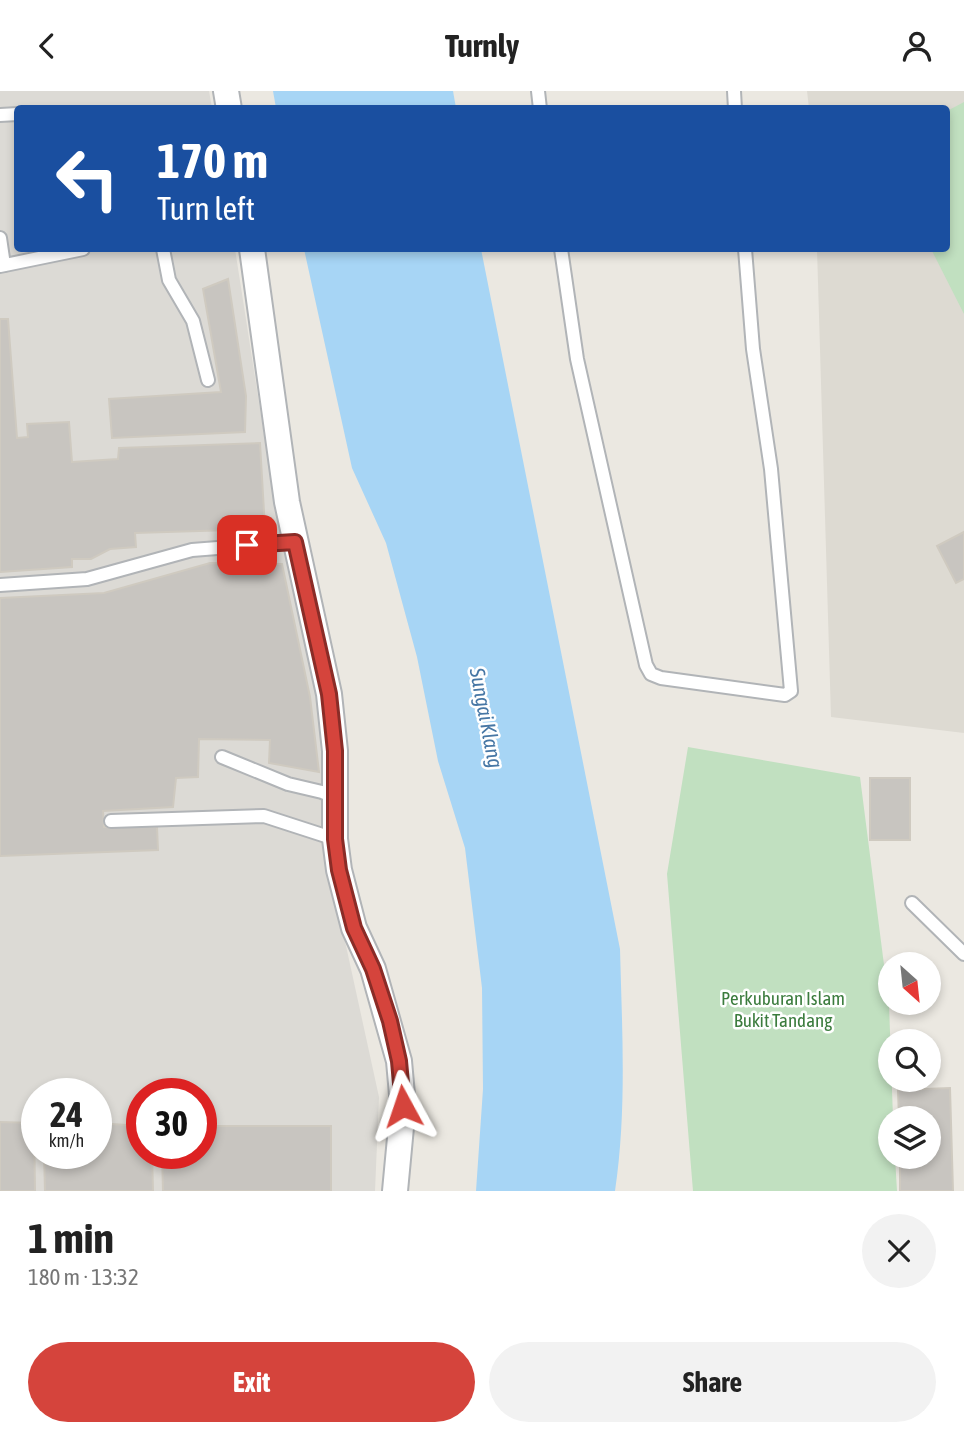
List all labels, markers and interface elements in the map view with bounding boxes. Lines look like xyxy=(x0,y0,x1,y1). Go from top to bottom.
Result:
icon: back xyxy=(28,27,66,65)
text: Turnly xyxy=(445,27,519,64)
icon: person xyxy=(898,27,936,65)
text: 170 m xyxy=(157,132,268,188)
icon: left xyxy=(42,133,133,224)
text: Turn left xyxy=(157,190,255,227)
pin xyxy=(217,515,277,575)
icon: arrive xyxy=(228,526,266,564)
water label: Sungai Klang xyxy=(465,665,508,770)
north arrow xyxy=(878,952,942,1015)
map controls xyxy=(878,952,941,1169)
park label: Perkuburan Islam Bukit Tandang xyxy=(721,987,845,1031)
button: search xyxy=(878,1029,941,1092)
position arrow xyxy=(366,1069,440,1143)
speed limit sign: 30 xyxy=(126,1078,217,1169)
text: 24 xyxy=(50,1094,83,1134)
button: layers xyxy=(878,1106,941,1169)
text: km/h xyxy=(49,1130,84,1151)
text: 1 min xyxy=(28,1214,114,1262)
button: close xyxy=(862,1214,936,1288)
text: 180 m · 13:32 xyxy=(28,1264,139,1290)
button: Exit xyxy=(28,1342,475,1422)
button: Share xyxy=(489,1342,936,1422)

